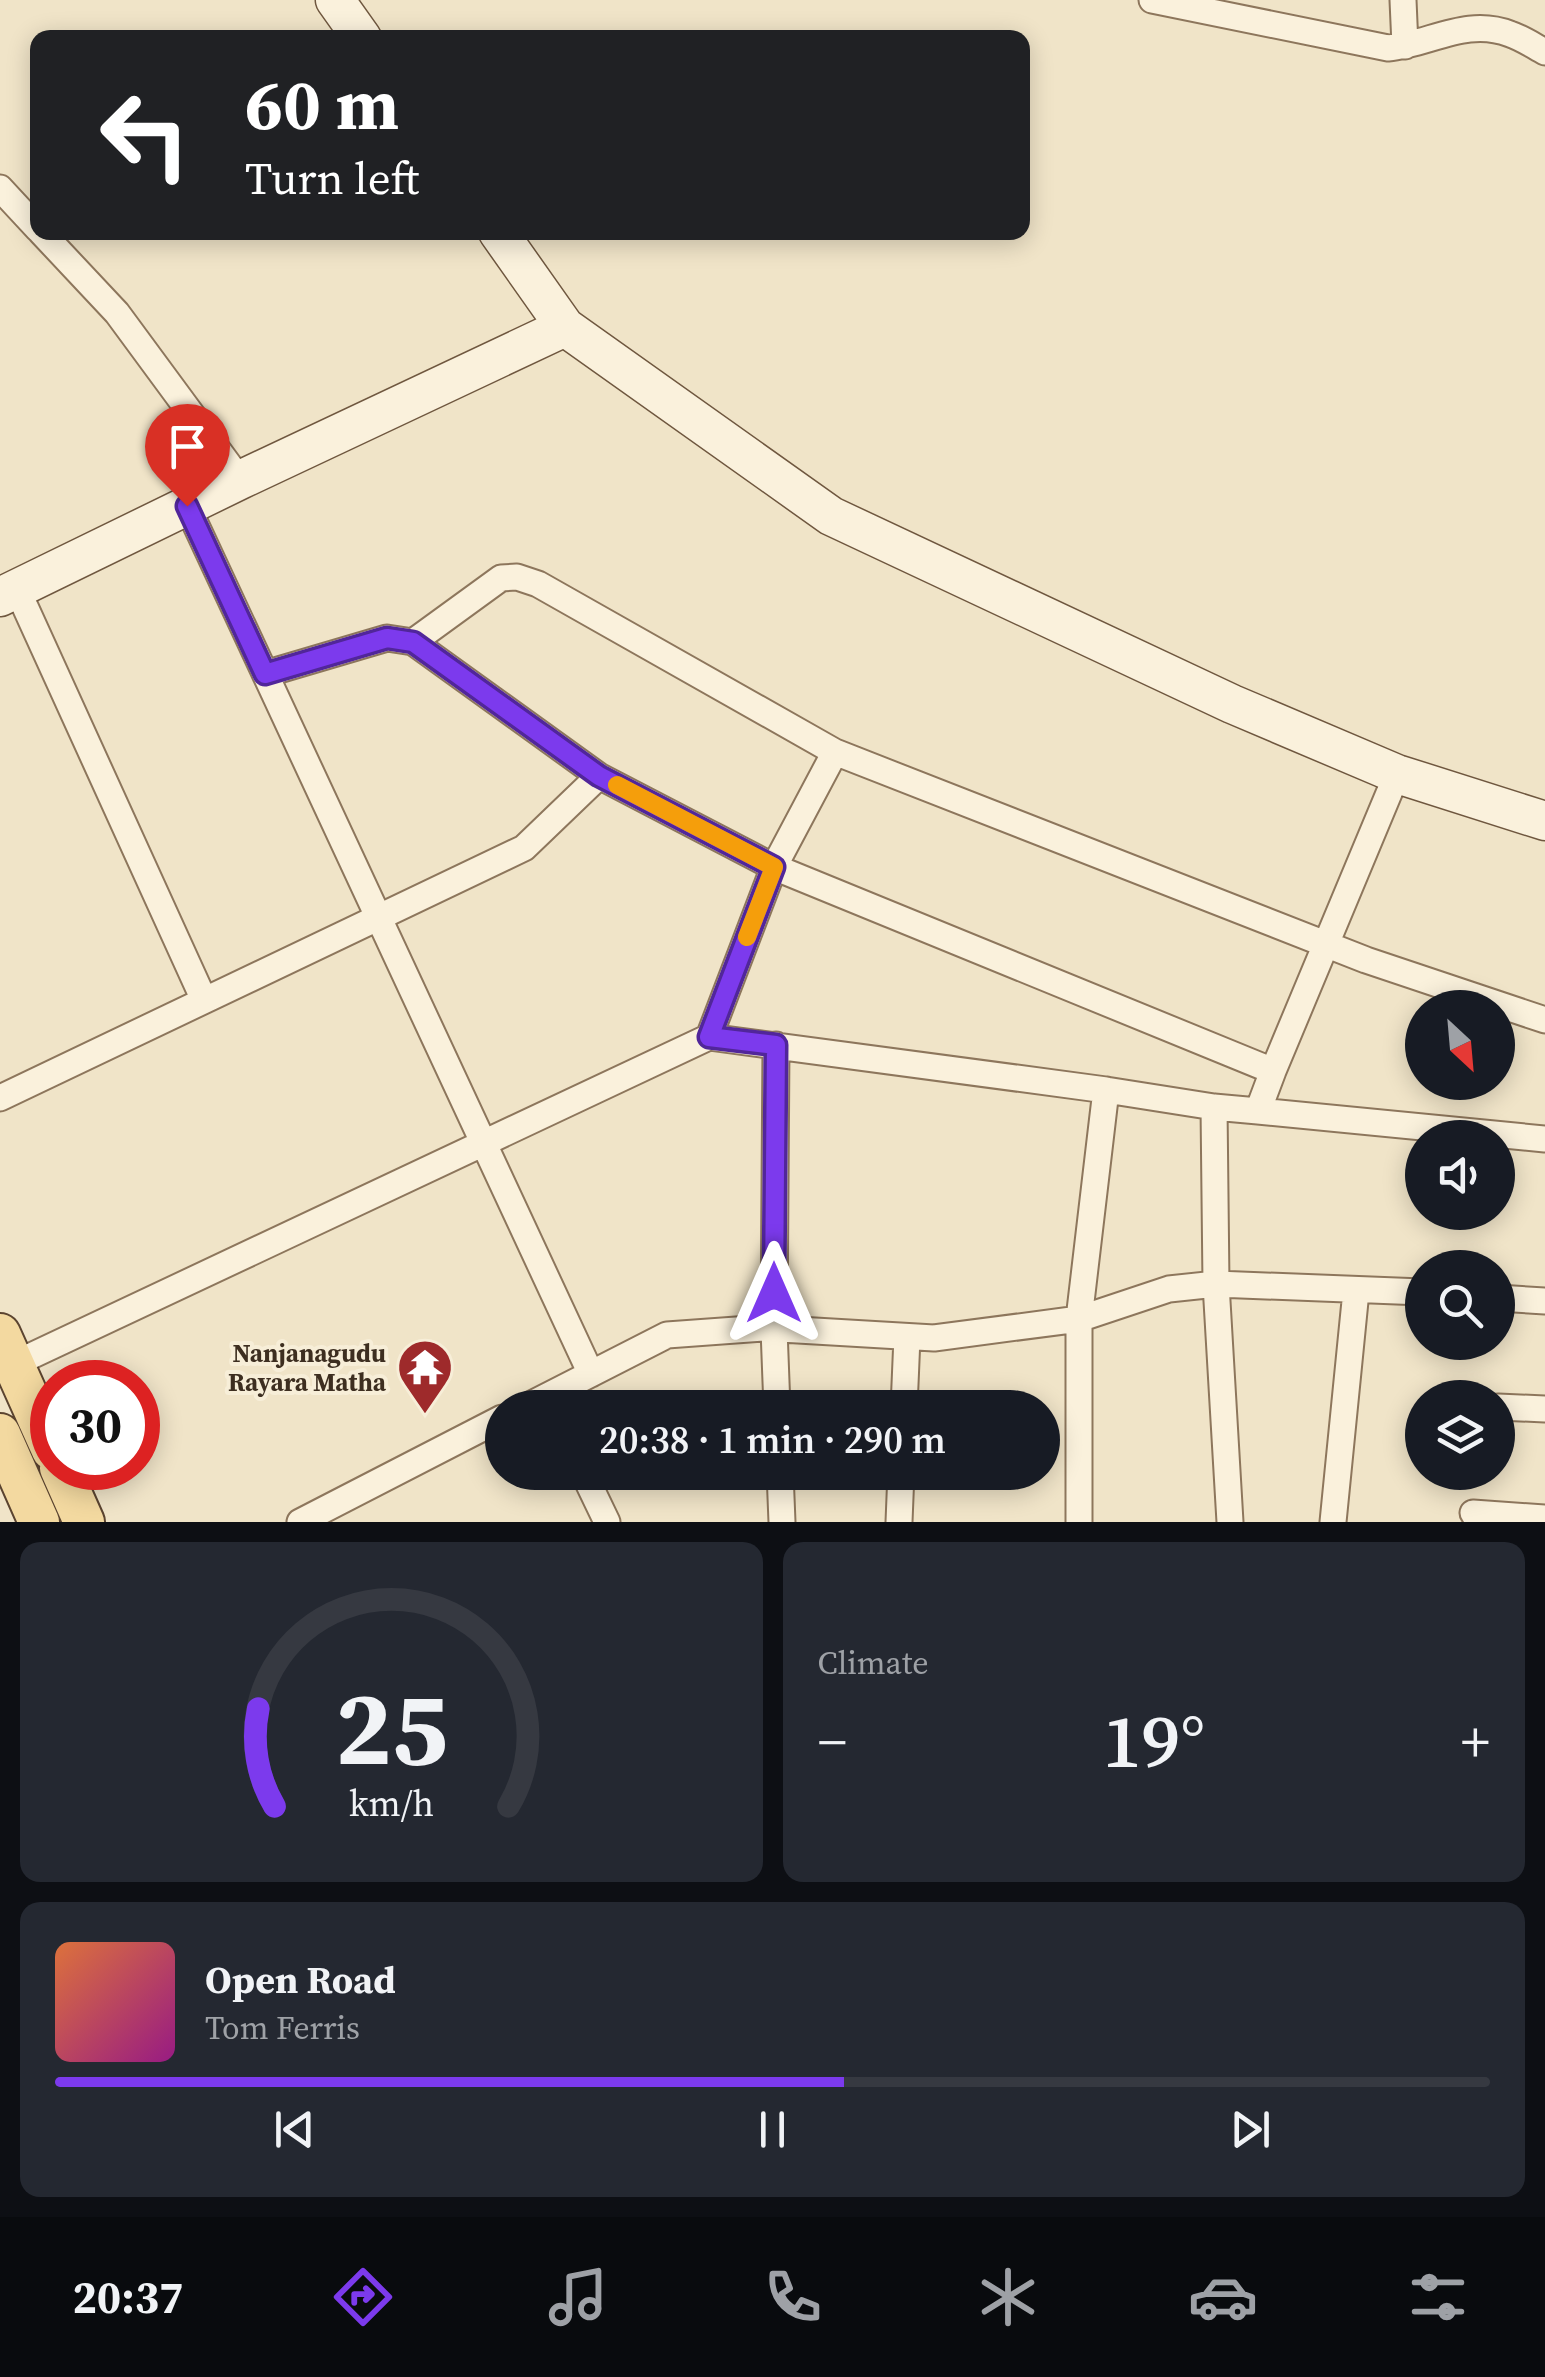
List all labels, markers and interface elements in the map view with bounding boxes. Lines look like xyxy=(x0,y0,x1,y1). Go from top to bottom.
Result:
text: 60 m xyxy=(245,56,399,152)
icon: left xyxy=(80,70,210,200)
text: Turn left xyxy=(245,147,419,209)
pin xyxy=(145,404,230,507)
icon: arrive xyxy=(160,419,215,474)
north arrow xyxy=(1405,990,1515,1100)
map controls xyxy=(1405,990,1515,1490)
button: sound xyxy=(1405,1120,1515,1230)
position arrow xyxy=(722,1241,826,1345)
button: search xyxy=(1405,1250,1515,1360)
place label: Nanjanagudu Rayara Matha xyxy=(228,1336,387,1399)
temple icon: Nanjanagudu Rayara Matha xyxy=(395,1337,455,1416)
speed limit sign: 30 xyxy=(30,1360,160,1490)
button: layers xyxy=(1405,1380,1515,1490)
text: 20:38 · 1 min · 290 m xyxy=(599,1414,946,1466)
text: Climate xyxy=(818,1641,929,1685)
text: 25 xyxy=(335,1656,448,1799)
text: 19° xyxy=(1102,1689,1205,1792)
text: − xyxy=(818,1704,847,1779)
text: + xyxy=(1461,1704,1490,1779)
text: km/h xyxy=(349,1779,434,1828)
text: Open Road xyxy=(205,1954,396,2006)
text: Tom Ferris xyxy=(205,2006,360,2050)
icon: previous xyxy=(267,2102,322,2157)
icon: pause xyxy=(745,2102,800,2157)
icon: next xyxy=(1223,2102,1278,2157)
icon: directions xyxy=(328,2262,398,2332)
icon: music xyxy=(543,2262,613,2332)
icon: phone xyxy=(758,2262,828,2332)
icon: climate xyxy=(973,2262,1043,2332)
icon: car xyxy=(1188,2262,1258,2332)
icon: filters xyxy=(1403,2262,1473,2332)
text: 20:37 xyxy=(72,2266,183,2328)

